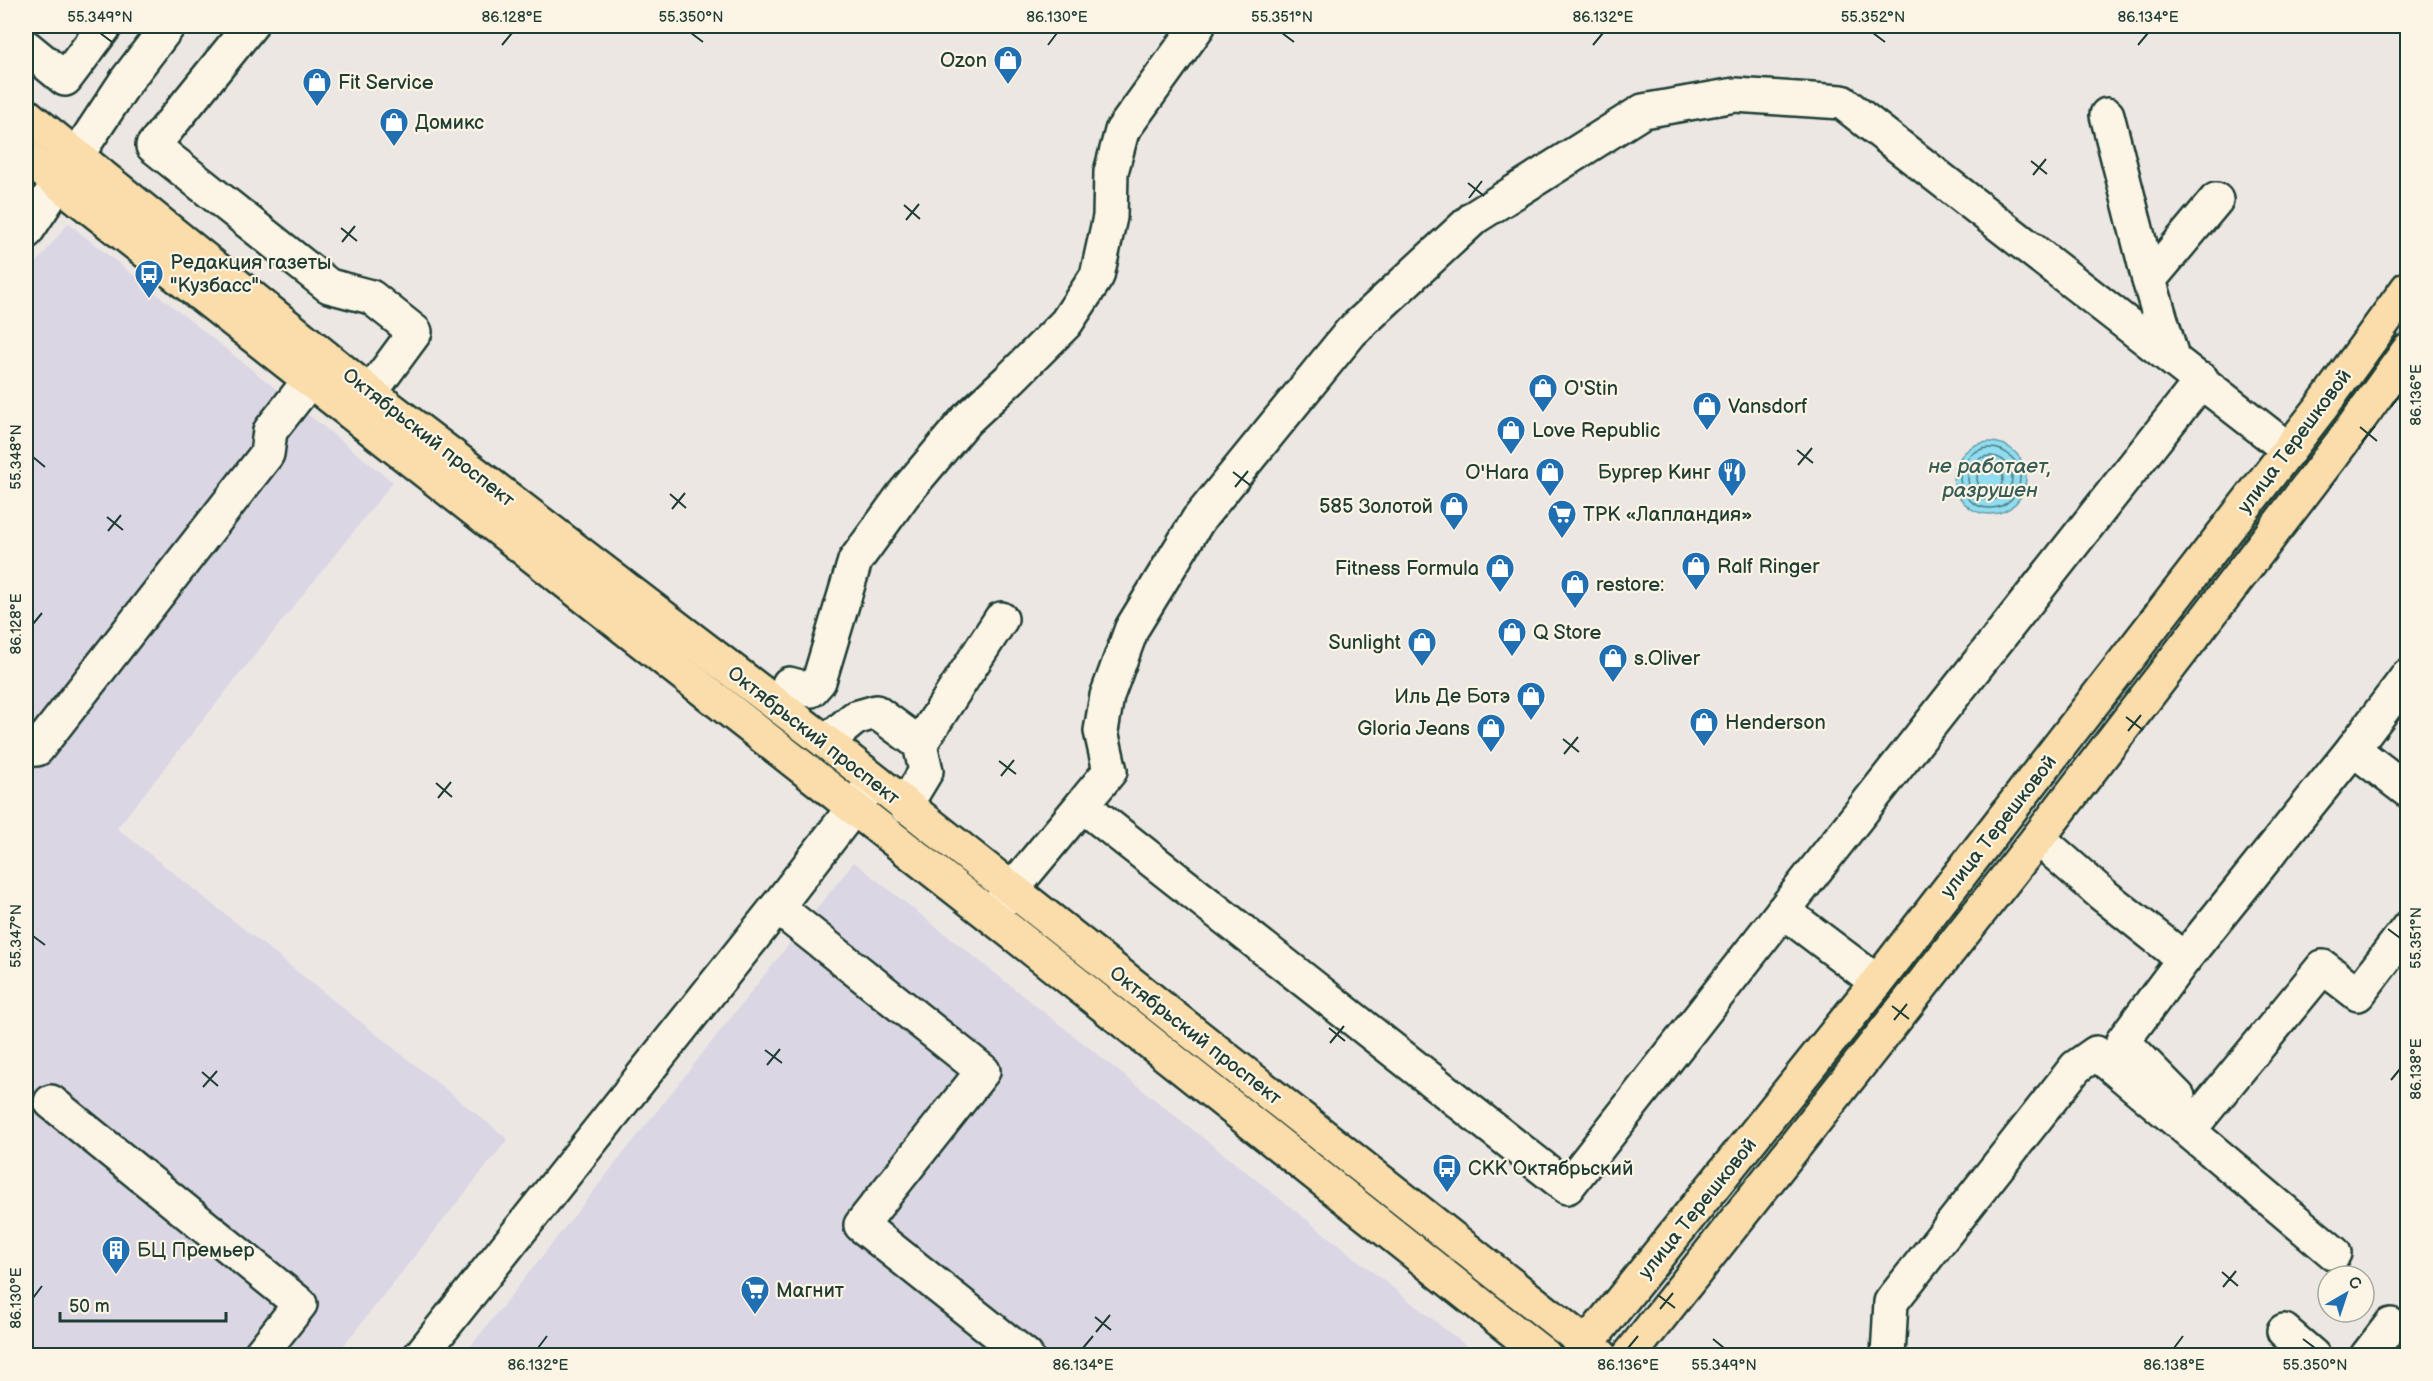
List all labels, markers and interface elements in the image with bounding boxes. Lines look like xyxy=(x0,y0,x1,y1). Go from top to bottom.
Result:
text: 55.349°N xyxy=(67,8,133,27)
text: 86.128°E xyxy=(481,8,543,27)
text: 55.350°N xyxy=(659,8,723,27)
text: 86.130°E xyxy=(1026,8,1088,27)
text: 55.351°N xyxy=(1251,8,1313,27)
text: 86.132°E xyxy=(1572,8,1634,27)
text: 55.352°N xyxy=(1841,8,1905,27)
text: 86.134°E xyxy=(2117,8,2179,27)
shop icon: Ozon xyxy=(992,44,1024,86)
place label: Ozon xyxy=(940,49,987,73)
shop icon: Fit Service xyxy=(301,66,333,108)
place label: Fit Service xyxy=(338,71,434,95)
shop icon: Домикс xyxy=(378,106,410,148)
place label: Домикс xyxy=(415,111,484,135)
place label: Редакция газеты "Кузбасс" xyxy=(170,251,331,298)
bus stop icon: Редакция газеты "Кузбасс" xyxy=(133,258,165,300)
street label: Октябрьский проспект xyxy=(338,363,520,513)
text: 86.136°E xyxy=(2407,364,2426,426)
street label: улица Терешковой xyxy=(2233,365,2357,518)
shop icon: O'Stin xyxy=(1527,372,1559,414)
place label: O'Stin xyxy=(1564,377,1618,401)
shop icon: Vansdorf xyxy=(1691,390,1723,432)
place label: Vansdorf xyxy=(1728,395,1808,419)
shop icon: Love Republic xyxy=(1495,414,1527,456)
place label: Love Republic xyxy=(1532,419,1660,443)
text: 55.348°N xyxy=(7,424,26,490)
water label: не работает, разрушен xyxy=(1928,454,2052,503)
shop icon: O'Hara xyxy=(1534,456,1566,498)
restaurant icon: Бургер Кинг xyxy=(1716,456,1748,498)
place label: O'Hara xyxy=(1465,461,1529,485)
place label: Бургер Кинг xyxy=(1598,461,1711,485)
shop icon: 585 Золотой xyxy=(1438,490,1470,532)
place label: 585 Золотой xyxy=(1319,495,1433,519)
supermarket icon: ТРК «Лапландия» xyxy=(1546,498,1578,540)
place label: ТРК «Лапландия» xyxy=(1583,503,1752,527)
shop icon: Ralf Ringer xyxy=(1680,550,1712,592)
shop icon: Fitness Formula xyxy=(1484,552,1516,594)
place label: Ralf Ringer xyxy=(1717,555,1820,579)
place label: Fitness Formula xyxy=(1335,557,1479,581)
shop icon: restore: xyxy=(1559,568,1591,610)
place label: restore: xyxy=(1596,573,1664,597)
text: 86.128°E xyxy=(7,593,26,655)
shop icon: Q Store xyxy=(1496,616,1528,658)
place label: Q Store xyxy=(1533,621,1601,645)
shop icon: Sunlight xyxy=(1406,626,1438,668)
place label: Sunlight xyxy=(1329,631,1401,655)
shop icon: s.Oliver xyxy=(1597,642,1629,684)
place label: s.Oliver xyxy=(1634,647,1701,671)
street label: Октябрьский проспект xyxy=(723,661,905,811)
shop icon: Иль Де Ботэ xyxy=(1515,680,1547,722)
place label: Иль Де Ботэ xyxy=(1394,685,1510,709)
shop icon: Henderson xyxy=(1688,706,1720,748)
place label: Henderson xyxy=(1725,711,1826,735)
shop icon: Gloria Jeans xyxy=(1475,712,1507,754)
place label: Gloria Jeans xyxy=(1357,717,1470,741)
street label: улица Терешковой xyxy=(1936,751,2062,903)
text: 55.347°N xyxy=(7,904,26,968)
text: 55.351°N xyxy=(2407,907,2426,969)
street label: Октябрьский проспект xyxy=(1105,961,1287,1111)
text: 86.138°E xyxy=(2407,1038,2426,1100)
street label: улица Терешковой xyxy=(1634,1133,1762,1284)
bus stop icon: СКК Октябрьский xyxy=(1431,1152,1463,1194)
place label: СКК Октябрьский xyxy=(1468,1157,1633,1181)
building icon: БЦ Премьер xyxy=(100,1234,132,1276)
place label: БЦ Премьер xyxy=(137,1239,255,1263)
north arrow xyxy=(2316,1264,2376,1324)
text: 86.130°E xyxy=(7,1267,26,1329)
text: С xyxy=(2344,1273,2365,1294)
supermarket icon: Магнит xyxy=(739,1274,771,1316)
place label: Магнит xyxy=(776,1279,845,1303)
scale bar xyxy=(60,1285,226,1323)
text: 50 m xyxy=(69,1296,110,1317)
text: 86.132°E xyxy=(507,1356,569,1375)
text: 86.134°E xyxy=(1052,1356,1114,1375)
text: 86.136°E xyxy=(1597,1356,1659,1375)
text: 55.349°N xyxy=(1691,1356,1757,1375)
text: 86.138°E xyxy=(2143,1356,2205,1375)
text: 55.350°N xyxy=(2283,1356,2347,1375)

